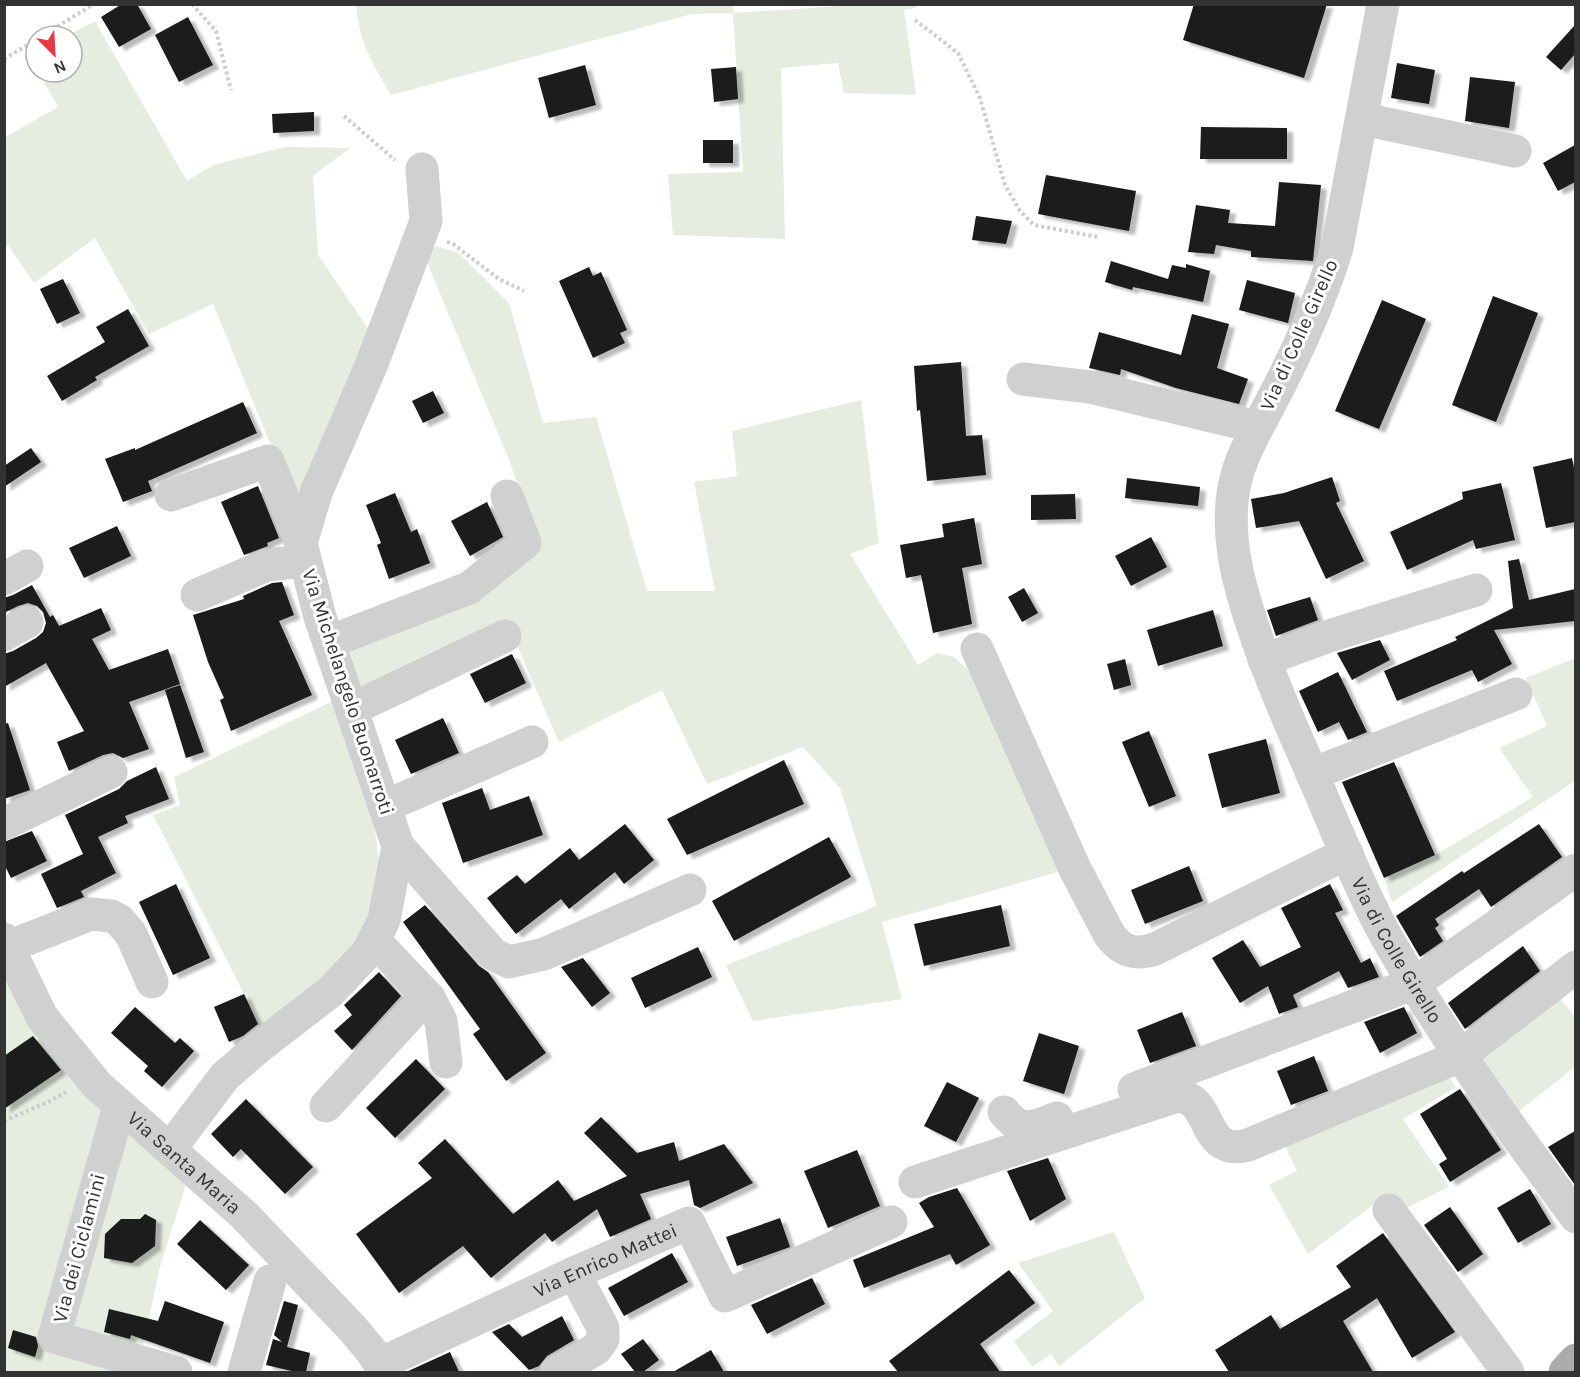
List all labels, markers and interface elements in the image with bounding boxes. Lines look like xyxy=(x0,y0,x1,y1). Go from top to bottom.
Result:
north arrow xyxy=(24,24,84,84)
text: N xyxy=(51,56,69,78)
street label: Via di Colle Girello xyxy=(1255,256,1343,414)
street label: Via Michelangelo Buonarroti xyxy=(297,566,399,818)
street label: Via di Colle Girello xyxy=(1347,874,1447,1027)
street label: Via Santa Maria xyxy=(123,1106,246,1219)
street label: Via dei Ciclamini xyxy=(48,1171,110,1325)
street label: Via Enrico Mattei xyxy=(530,1218,680,1302)

